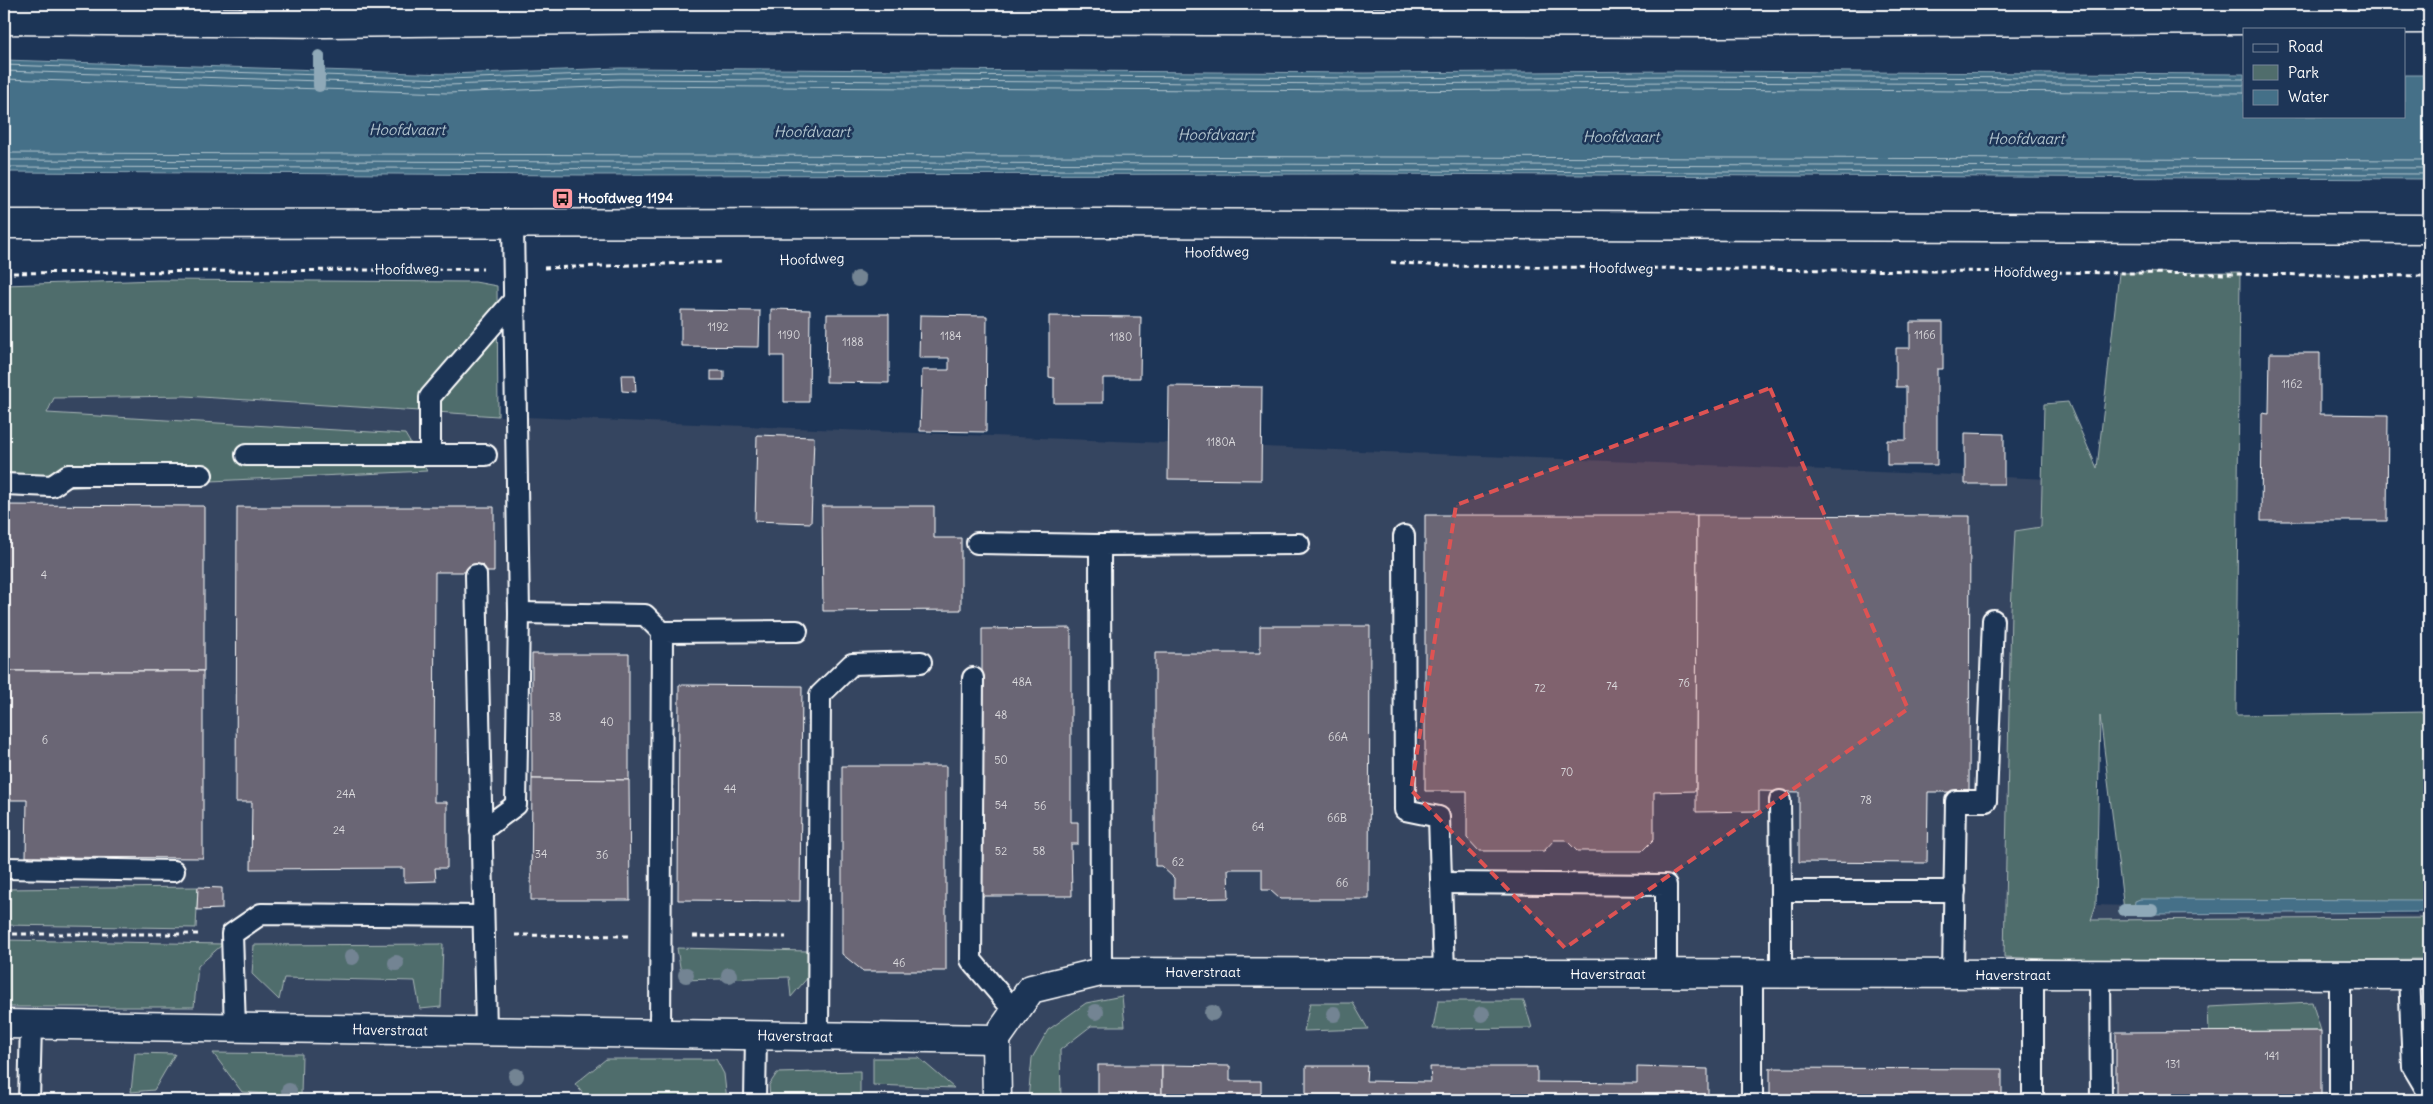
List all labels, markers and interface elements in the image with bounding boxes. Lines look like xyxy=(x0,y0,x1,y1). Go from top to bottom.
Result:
legend xyxy=(2243,28,2406,118)
text: Road xyxy=(2288,37,2323,56)
text: Park xyxy=(2288,63,2319,82)
text: Water xyxy=(2288,87,2329,106)
water label: Hoofdvaart xyxy=(369,120,447,139)
water label: Hoofdvaart xyxy=(774,122,852,141)
water label: Hoofdvaart xyxy=(1178,125,1256,144)
water label: Hoofdvaart xyxy=(1583,127,1661,146)
water label: Hoofdvaart xyxy=(1988,129,2066,148)
bus stop icon: Hoofdweg 1194 xyxy=(550,186,574,210)
place label: Hoofdweg 1194 xyxy=(578,189,673,207)
street label: Hoofdweg xyxy=(1185,242,1249,262)
street label: Hoofdweg xyxy=(779,249,845,269)
street label: Hoofdweg xyxy=(1589,258,1653,278)
street label: Hoofdweg xyxy=(375,259,439,279)
street label: Hoofdweg xyxy=(1994,262,2058,282)
house number: 1192 xyxy=(707,320,729,334)
house number: 1190 xyxy=(778,328,800,342)
house number: 1166 xyxy=(1914,328,1936,342)
house number: 1184 xyxy=(940,329,962,343)
house number: 1180 xyxy=(1110,330,1132,344)
house number: 1188 xyxy=(842,335,864,349)
house number: 1162 xyxy=(2281,377,2303,391)
house number: 1180A xyxy=(1206,435,1236,449)
house number: 4 xyxy=(41,568,47,582)
house number: 48A xyxy=(1012,675,1032,689)
house number: 76 xyxy=(1678,676,1690,690)
house number: 74 xyxy=(1606,679,1618,693)
house number: 72 xyxy=(1534,681,1546,695)
house number: 48 xyxy=(995,708,1007,722)
house number: 38 xyxy=(549,710,561,724)
house number: 40 xyxy=(600,715,614,729)
house number: 66A xyxy=(1328,730,1348,744)
house number: 6 xyxy=(42,733,48,747)
house number: 50 xyxy=(994,753,1008,767)
house number: 70 xyxy=(1561,765,1573,779)
house number: 44 xyxy=(724,782,736,796)
house number: 24A xyxy=(336,787,356,801)
house number: 78 xyxy=(1860,793,1872,807)
house number: 54 xyxy=(995,798,1007,812)
house number: 56 xyxy=(1034,799,1046,813)
house number: 66B xyxy=(1327,811,1347,825)
house number: 64 xyxy=(1252,820,1264,834)
house number: 24 xyxy=(333,823,345,837)
house number: 52 xyxy=(995,844,1007,858)
house number: 58 xyxy=(1033,844,1045,858)
house number: 34 xyxy=(535,847,547,861)
house number: 36 xyxy=(596,848,608,862)
house number: 62 xyxy=(1172,855,1184,869)
house number: 66 xyxy=(1336,876,1348,890)
house number: 46 xyxy=(893,956,905,970)
street label: Haverstraat xyxy=(1165,963,1241,981)
street label: Haverstraat xyxy=(1570,965,1646,983)
street label: Haverstraat xyxy=(1975,966,2051,984)
street label: Haverstraat xyxy=(352,1020,428,1040)
street label: Haverstraat xyxy=(757,1026,833,1046)
house number: 141 xyxy=(2265,1049,2279,1063)
house number: 131 xyxy=(2166,1057,2180,1071)

